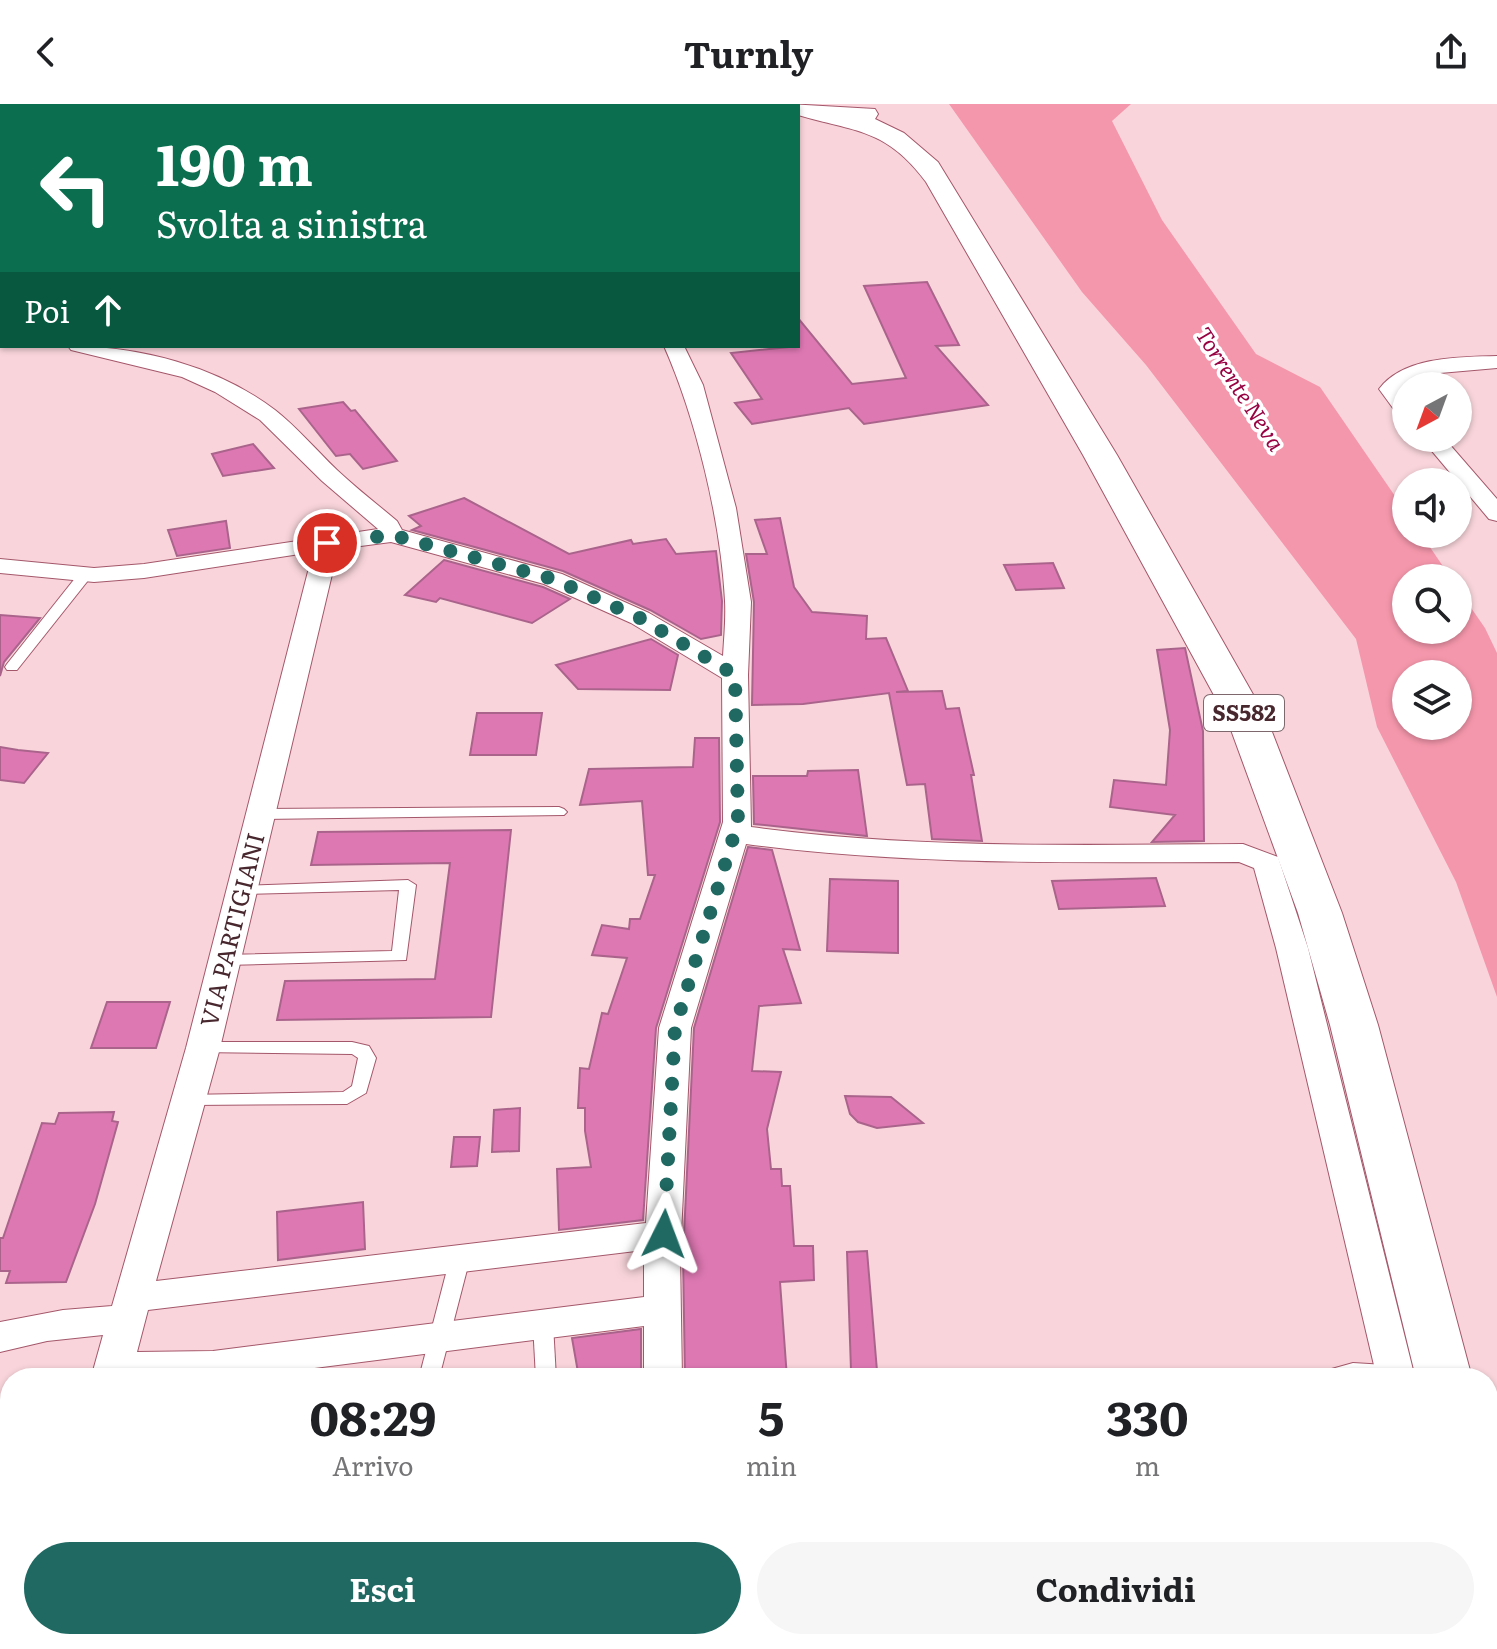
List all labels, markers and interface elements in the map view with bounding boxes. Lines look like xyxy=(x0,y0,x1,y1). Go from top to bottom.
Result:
text: Turnly xyxy=(684,26,813,79)
icon: back xyxy=(24,30,68,74)
icon: share xyxy=(1429,30,1473,74)
text: 190 m xyxy=(156,120,313,203)
icon: left xyxy=(24,136,128,240)
text: Svolta a sinistra xyxy=(156,196,427,249)
text: Poi xyxy=(24,288,70,332)
icon: ahead xyxy=(86,288,130,332)
water label: Torrente Neva xyxy=(1189,320,1294,457)
north arrow xyxy=(1392,372,1472,452)
map controls xyxy=(1392,372,1472,740)
button: sound xyxy=(1392,468,1472,548)
pin xyxy=(293,509,361,577)
icon: arrive xyxy=(305,521,349,565)
button: search xyxy=(1392,564,1472,644)
button: layers xyxy=(1392,660,1472,740)
road number: SS582 xyxy=(1204,695,1284,731)
street label: VIA PARTIGIANI xyxy=(190,829,272,1030)
position arrow xyxy=(622,1192,706,1276)
text: 08:29 xyxy=(309,1380,436,1451)
text: 5 xyxy=(758,1380,784,1451)
text: 330 xyxy=(1106,1380,1189,1451)
text: Arrivo xyxy=(332,1445,413,1484)
text: min xyxy=(746,1445,797,1484)
text: m xyxy=(1135,1445,1160,1484)
button: Esci xyxy=(24,1542,741,1634)
button: Condividi xyxy=(757,1542,1474,1634)

